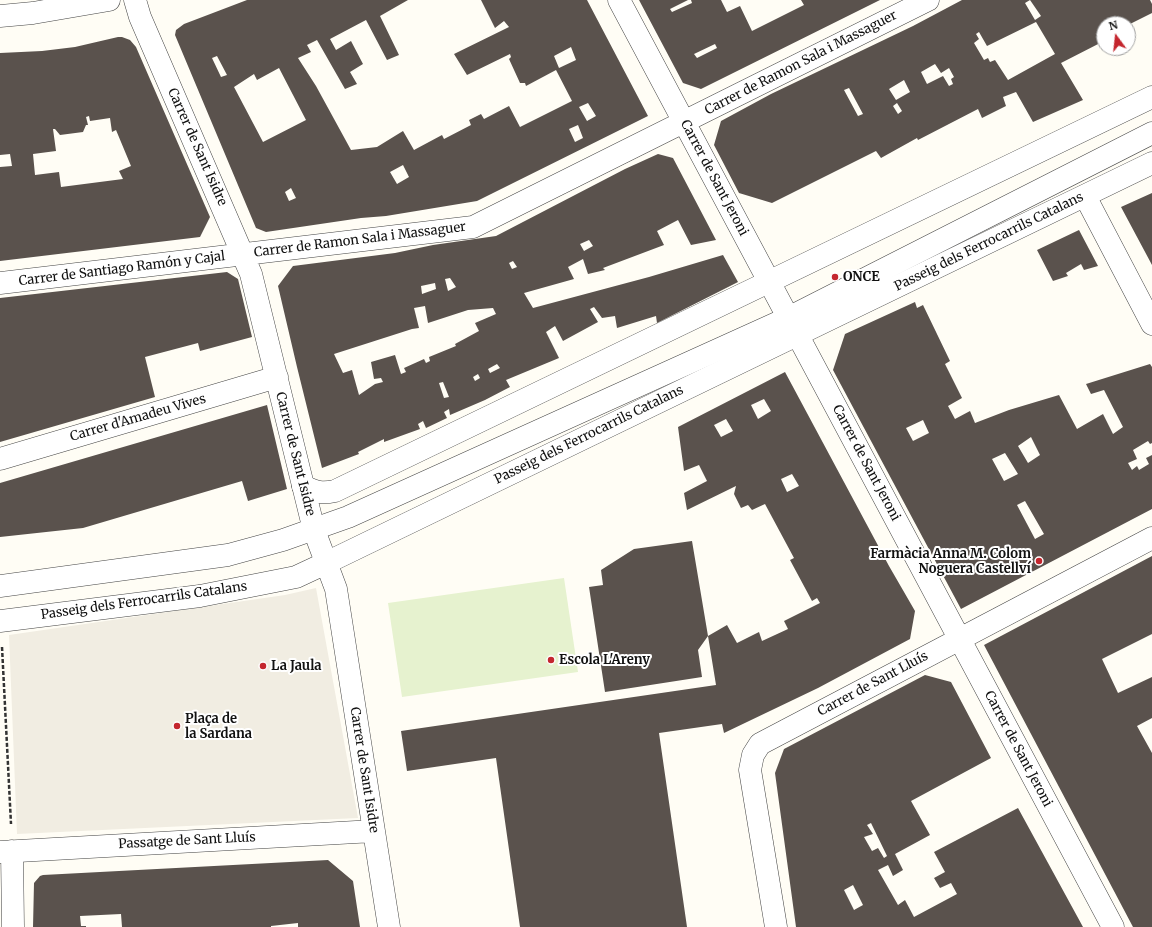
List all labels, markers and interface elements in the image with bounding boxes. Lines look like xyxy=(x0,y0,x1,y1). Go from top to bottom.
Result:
street label: Carrer de Ramon Sala i Massaguer xyxy=(702,8,900,118)
north arrow xyxy=(1096,16,1136,56)
text: N xyxy=(1107,17,1119,33)
street label: Carrer de Sant Isidre xyxy=(164,86,230,208)
street label: Carrer de Sant Jeroni xyxy=(677,117,751,239)
street label: Passeig dels Ferrocarrils Catalans xyxy=(892,189,1086,295)
street label: Carrer de Ramon Sala i Massaguer xyxy=(253,219,467,261)
street label: Carrer de Santiago Ramón y Cajal xyxy=(18,249,226,289)
place label: ONCE xyxy=(843,269,880,285)
marker: ONCE xyxy=(830,272,840,282)
street label: Passeig dels Ferrocarrils Catalans xyxy=(492,382,686,488)
street label: Carrer de Sant Isidre xyxy=(272,390,318,518)
street label: Carrer d'Amadeu Vives xyxy=(68,391,208,445)
street label: Carrer de Sant Jeroni xyxy=(829,402,903,524)
place label: Farmàcia Anna M. Colom Noguera Castellví xyxy=(870,546,1031,577)
marker: Farmàcia Anna M. Colom Noguera Castellví xyxy=(1034,556,1044,566)
street label: Passeig dels Ferrocarrils Catalans xyxy=(40,579,248,623)
street label: Carrer de Sant Lluís xyxy=(815,648,931,720)
place label: Escola L'Areny xyxy=(559,652,650,668)
marker: Escola L'Areny xyxy=(546,655,556,665)
place label: La Jaula xyxy=(271,658,322,674)
marker: La Jaula xyxy=(258,661,268,671)
street label: Carrer de Sant Jeroni xyxy=(981,688,1055,810)
street label: Carrer de Sant Isidre xyxy=(346,706,382,834)
place label: Plaça de la Sardana xyxy=(185,711,252,742)
marker: Plaça de la Sardana xyxy=(172,721,182,731)
street label: Passatge de Sant Lluís xyxy=(118,830,256,852)

